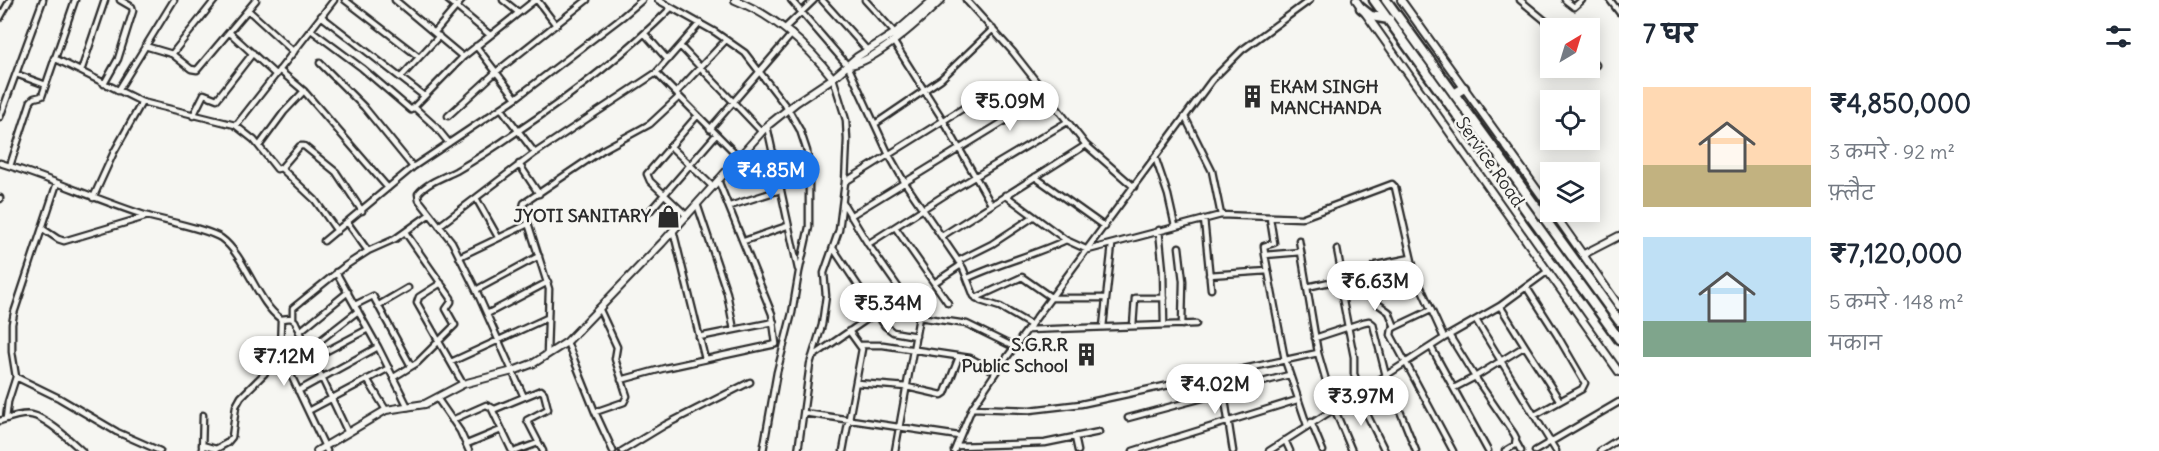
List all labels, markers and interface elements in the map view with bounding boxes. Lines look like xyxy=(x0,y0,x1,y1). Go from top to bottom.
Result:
text: 7 घर xyxy=(1643,17,1697,50)
north arrow xyxy=(1540,18,1600,78)
map controls xyxy=(1540,18,1600,222)
icon: filters xyxy=(2102,20,2135,53)
place label: EKAM SINGH MANCHANDA xyxy=(1270,75,1382,119)
pin: ₹5.09M xyxy=(961,81,1059,132)
building icon: EKAM SINGH MANCHANDA xyxy=(1239,84,1265,110)
text: ₹4,850,000 xyxy=(1829,87,1971,120)
text: ₹5.09M xyxy=(975,88,1045,113)
button: locate xyxy=(1540,90,1600,150)
icon: home xyxy=(1691,111,1763,183)
street label: Service Road xyxy=(1451,112,1530,212)
text: 3 कमरे · 92 m² xyxy=(1829,139,1955,164)
pin: ₹4.85M xyxy=(722,150,820,201)
text: ₹4.85M xyxy=(737,157,805,182)
button: layers xyxy=(1540,162,1600,222)
text: फ़्लैट xyxy=(1829,180,1875,205)
shop icon: JYOTI SANITARY xyxy=(656,203,682,229)
place label: JYOTI SANITARY xyxy=(514,204,652,227)
text: ₹7,120,000 xyxy=(1829,237,1962,270)
pin: ₹6.63M xyxy=(1326,261,1424,312)
icon: home xyxy=(1691,261,1763,333)
text: ₹6.63M xyxy=(1341,268,1409,293)
pin: ₹5.34M xyxy=(839,283,937,334)
text: 5 कमरे · 148 m² xyxy=(1829,289,1964,314)
text: ₹5.34M xyxy=(854,290,922,315)
text: मकान xyxy=(1829,330,1882,355)
place label: S.G.R.R Public School xyxy=(961,333,1069,377)
pin: ₹7.12M xyxy=(235,336,333,387)
building icon: S.G.R.R Public School xyxy=(1073,342,1099,368)
text: ₹7.12M xyxy=(253,343,315,368)
pin: ₹4.02M xyxy=(1166,364,1264,415)
text: ₹4.02M xyxy=(1180,371,1250,396)
pin: ₹3.97M xyxy=(1312,376,1410,427)
text: ₹3.97M xyxy=(1328,383,1394,408)

